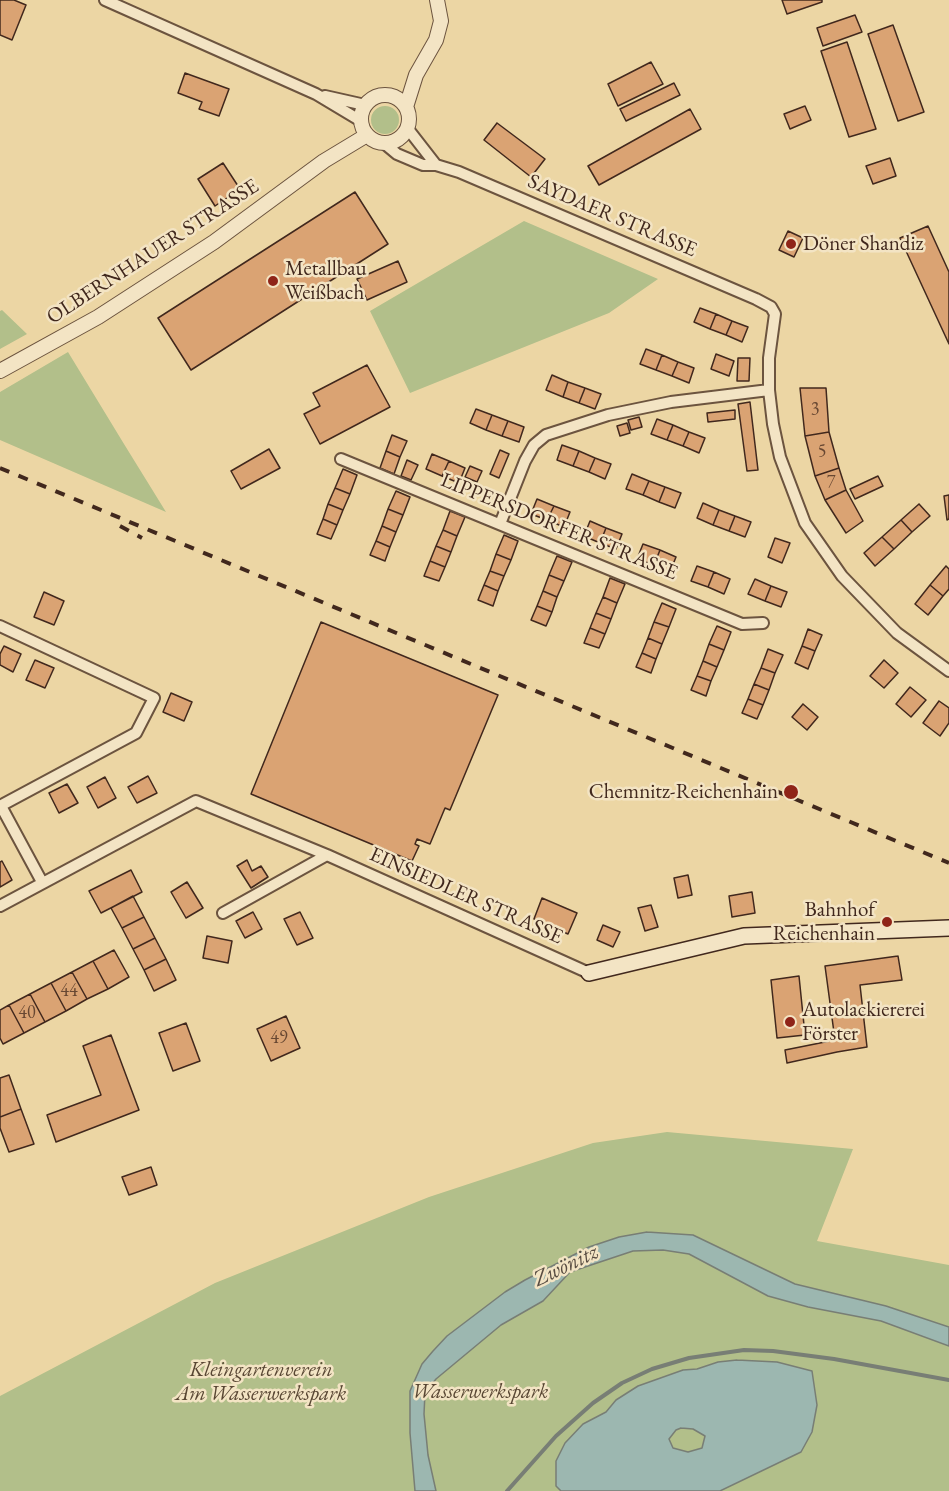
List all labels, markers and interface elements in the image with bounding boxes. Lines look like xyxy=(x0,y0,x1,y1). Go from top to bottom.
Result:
street label: SAYDAER STRASSE xyxy=(524,169,700,263)
street label: OLBERNHAUER STRASSE xyxy=(42,174,264,330)
place label: Döner Shandiz xyxy=(803,231,923,257)
marker: Döner Shandiz xyxy=(784,237,798,251)
place label: Metallbau Weißbach xyxy=(285,256,367,306)
marker: Metallbau Weißbach xyxy=(266,274,280,288)
house number: 3 xyxy=(811,399,819,421)
house number: 5 xyxy=(818,441,826,463)
street label: LIPPERSDORFER STRASSE xyxy=(437,468,681,586)
house number: 7 xyxy=(827,472,835,494)
place label: Chemnitz-Reichenhain xyxy=(589,779,778,805)
marker: Chemnitz-Reichenhain xyxy=(782,783,800,801)
street label: EINSIEDLER STRASSE xyxy=(365,842,567,950)
place label: Bahnhof Reichenhain xyxy=(773,897,875,947)
marker: Bahnhof Reichenhain xyxy=(880,915,894,929)
house number: 44 xyxy=(60,980,78,1002)
place label: Autolackiererei Förster xyxy=(802,997,925,1047)
house number: 40 xyxy=(18,1002,36,1024)
marker: Autolackiererei Förster xyxy=(783,1015,797,1029)
house number: 49 xyxy=(270,1027,288,1049)
water label: Zwönitz xyxy=(529,1239,603,1293)
park label: Kleingartenverein Am Wasserwerkspark xyxy=(176,1357,346,1407)
park label: Wasserwerkspark xyxy=(412,1379,548,1405)

